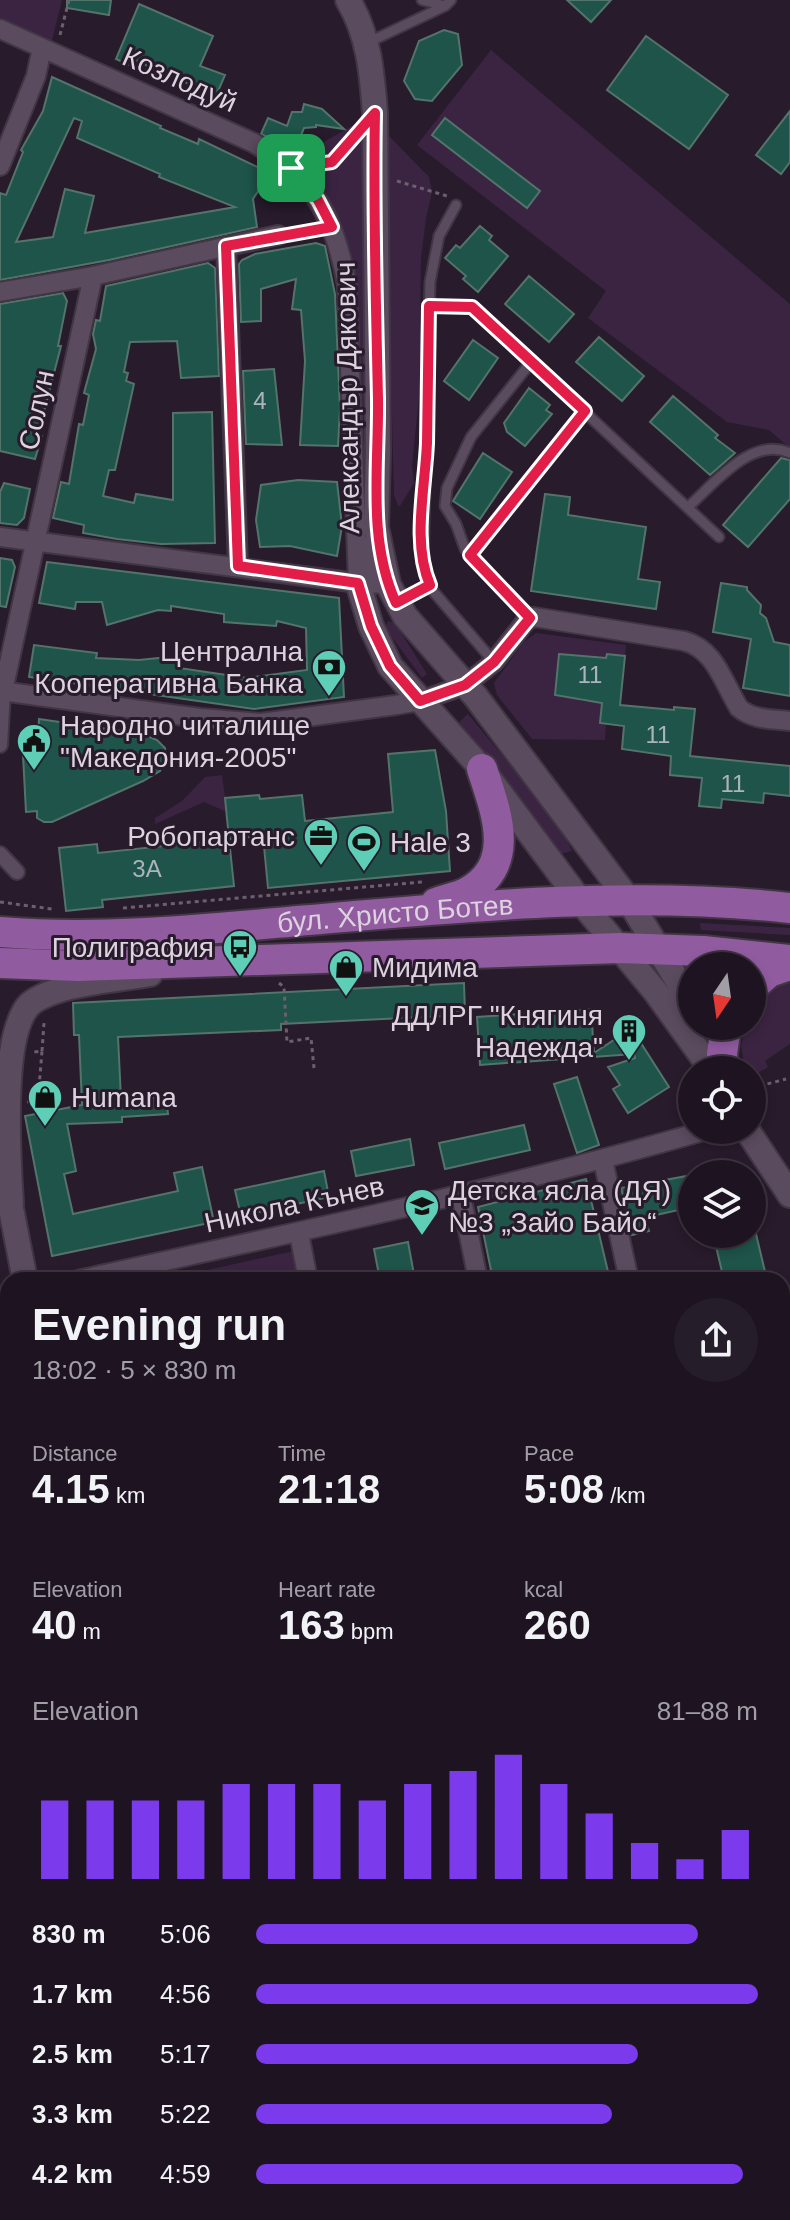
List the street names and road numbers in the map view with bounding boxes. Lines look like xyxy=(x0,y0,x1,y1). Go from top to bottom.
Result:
street label: Козлодуй xyxy=(118,41,242,118)
street label: Александър Дякович xyxy=(330,262,365,534)
street label: Солун xyxy=(13,367,60,453)
street label: бул. Христо Ботев xyxy=(276,889,514,939)
street label: Никола Кънев xyxy=(201,1170,387,1239)

